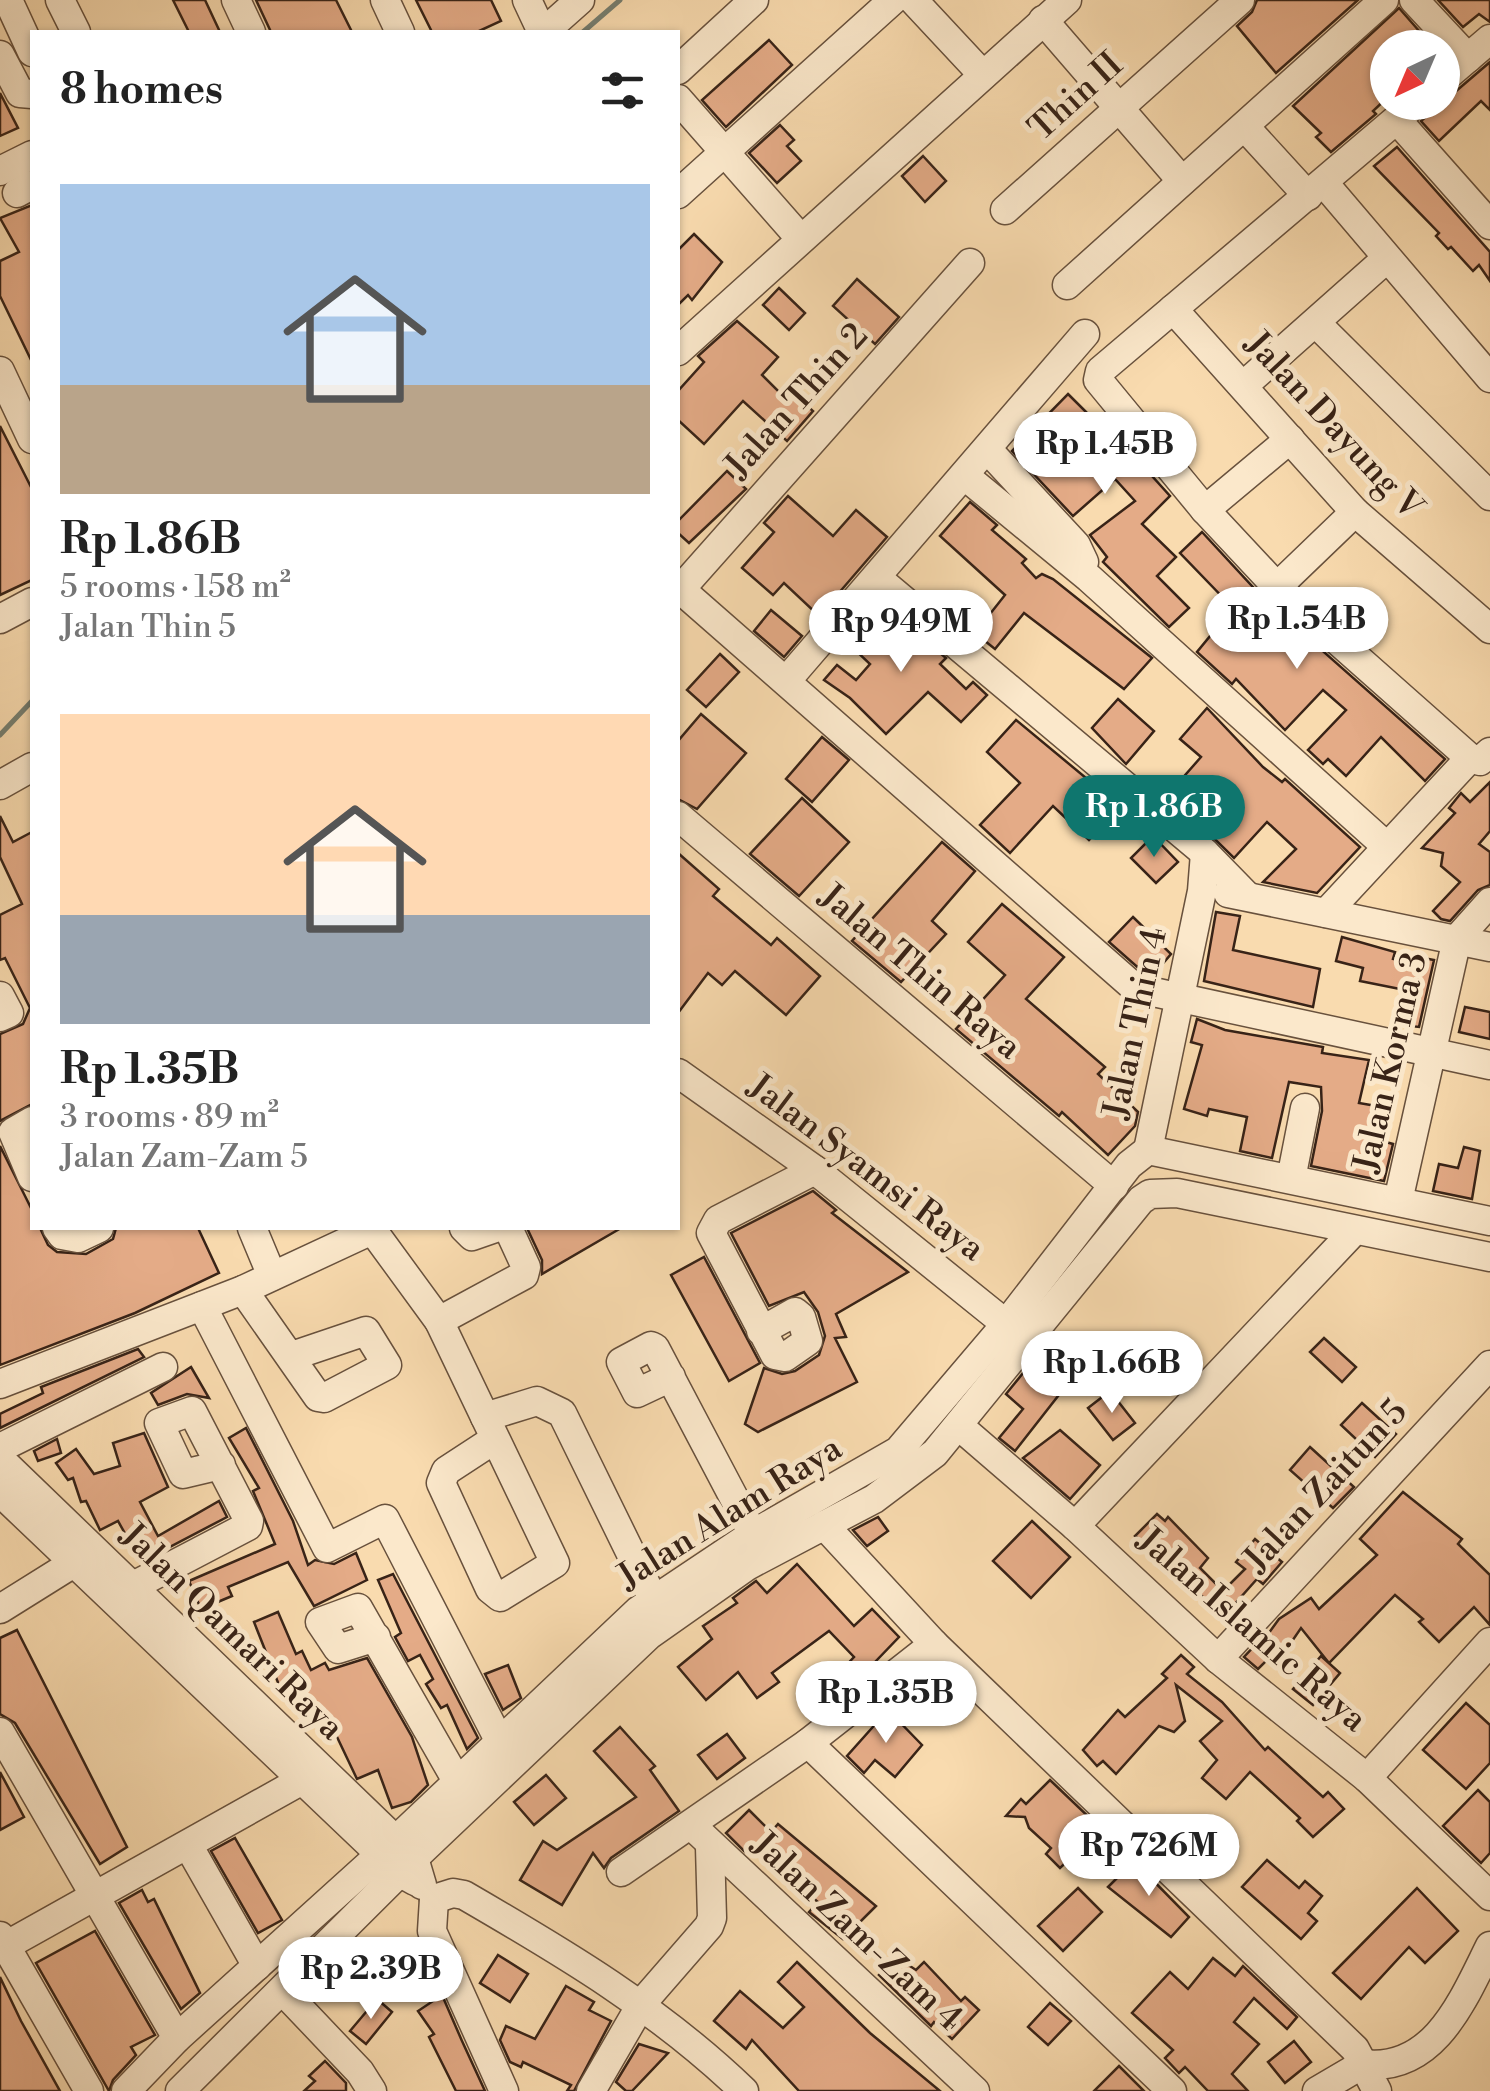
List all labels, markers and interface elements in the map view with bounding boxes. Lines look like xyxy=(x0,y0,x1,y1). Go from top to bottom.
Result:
north arrow xyxy=(1370,30,1460,120)
map controls xyxy=(1370,30,1460,120)
street label: Thin II xyxy=(1020,44,1132,150)
icon: filters xyxy=(595,63,650,118)
text: 8 homes xyxy=(60,64,223,117)
icon: home xyxy=(265,249,445,429)
street label: Jalan Thin 2 xyxy=(715,315,878,489)
street label: Jalan Dayung V xyxy=(1235,322,1433,530)
pin: Rp 1.45B xyxy=(1002,412,1208,497)
text: Rp 1.45B xyxy=(1036,424,1174,464)
text: Rp 1.86B xyxy=(60,514,241,567)
text: 5 rooms · 158 m² xyxy=(60,567,291,607)
pin: Rp 1.54B xyxy=(1194,587,1400,672)
pin: Rp 949M xyxy=(809,590,993,675)
text: Rp 1.54B xyxy=(1227,599,1367,639)
text: Rp 949M xyxy=(831,602,971,642)
text: Jalan Thin 5 xyxy=(60,607,236,647)
pin: Rp 1.86B xyxy=(1051,775,1257,860)
icon: home xyxy=(265,779,445,959)
text: Rp 1.86B xyxy=(1085,787,1223,827)
street label: Jalan Thin Raya xyxy=(809,874,1030,1069)
street label: Jalan Thin 4 xyxy=(1094,924,1177,1124)
street label: Jalan Korma 3 xyxy=(1344,948,1437,1178)
text: Rp 1.35B xyxy=(60,1044,239,1097)
street label: Jalan Syamsi Raya xyxy=(738,1064,993,1271)
text: 3 rooms · 89 m² xyxy=(60,1097,279,1137)
text: Jalan Zam-Zam 5 xyxy=(60,1137,308,1177)
pin: Rp 1.66B xyxy=(1009,1331,1215,1416)
text: Rp 1.66B xyxy=(1043,1343,1181,1383)
street label: Jalan Zaitun 5 xyxy=(1234,1391,1417,1583)
street label: Jalan Alam Raya xyxy=(608,1427,850,1600)
street label: Jalan Qamari Raya xyxy=(110,1513,353,1750)
street label: Jalan Islamic Raya xyxy=(1127,1517,1376,1741)
pin: Rp 1.35B xyxy=(783,1661,989,1746)
text: Rp 1.35B xyxy=(818,1673,954,1713)
pin: Rp 726M xyxy=(1057,1814,1241,1899)
street label: Jalan Zam-Zam 4 xyxy=(741,1822,971,2041)
text: Rp 726M xyxy=(1080,1826,1218,1866)
pin: Rp 2.39B xyxy=(268,1937,474,2022)
text: Rp 2.39B xyxy=(300,1949,442,1989)

